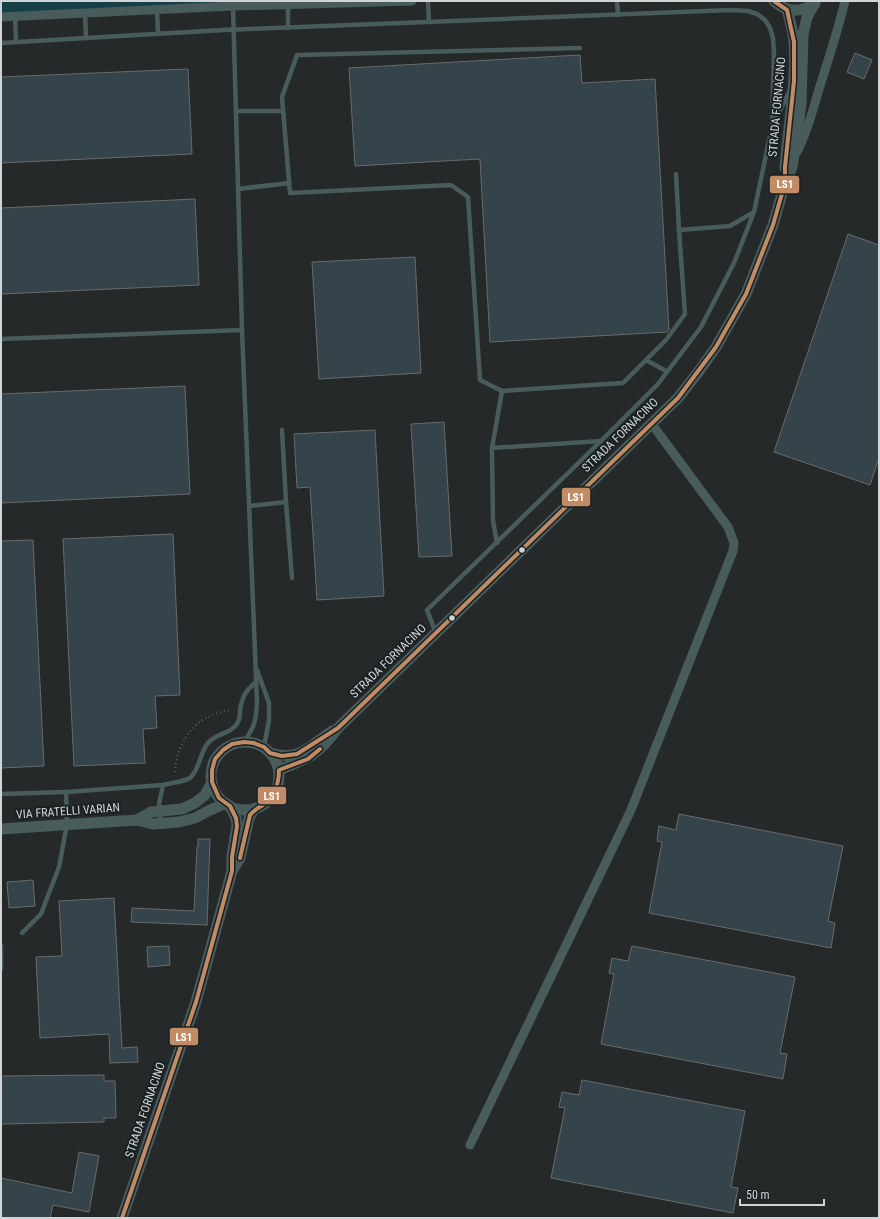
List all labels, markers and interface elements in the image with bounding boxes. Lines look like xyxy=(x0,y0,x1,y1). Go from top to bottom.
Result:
street label: STRADA FORNACINO xyxy=(766,56,788,158)
line badge: LS1 xyxy=(769,175,800,194)
text: LS1 xyxy=(777,178,793,191)
street label: STRADA FORNACINO xyxy=(579,395,661,475)
line badge: LS1 xyxy=(561,487,591,507)
text: LS1 xyxy=(568,491,584,504)
unlabelled marker xyxy=(517,545,527,555)
unlabelled marker xyxy=(447,613,457,623)
street label: STRADA FORNACINO xyxy=(347,621,429,701)
line badge: LS1 xyxy=(257,786,287,805)
text: LS1 xyxy=(264,790,280,803)
street label: VIA FRATELLI VARIAN xyxy=(16,800,120,822)
line badge: LS1 xyxy=(169,1027,199,1046)
text: LS1 xyxy=(176,1031,192,1044)
street label: STRADA FORNACINO xyxy=(122,1060,168,1160)
scale bar xyxy=(740,1181,824,1207)
text: 50 m xyxy=(746,1188,770,1202)

